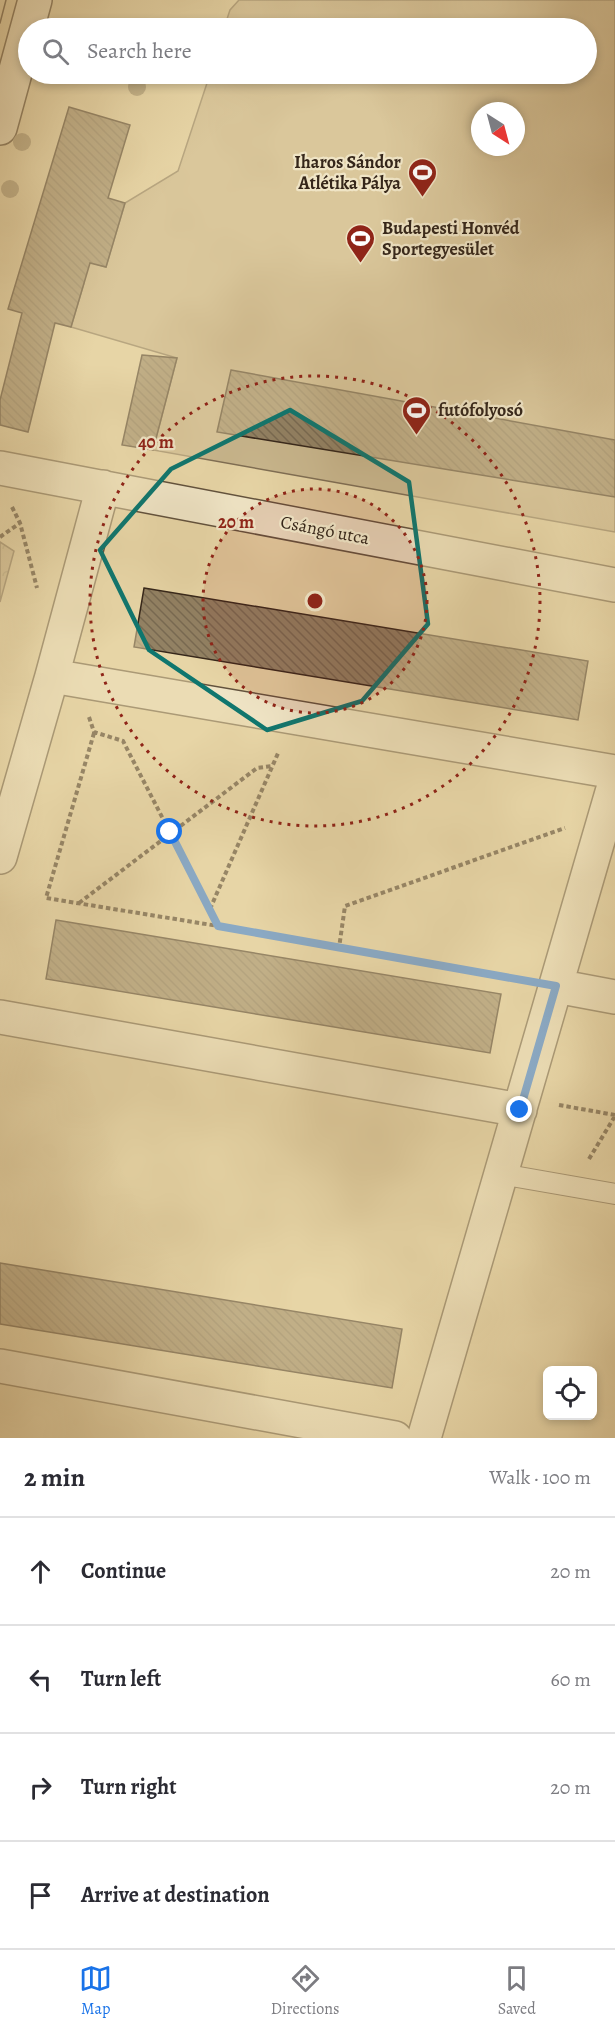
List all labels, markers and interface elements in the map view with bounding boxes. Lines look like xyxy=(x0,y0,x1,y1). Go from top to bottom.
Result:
search box xyxy=(18,18,597,84)
icon: search xyxy=(39,35,72,68)
text: Search here xyxy=(87,36,192,66)
north arrow xyxy=(471,102,525,156)
place label: Iharos Sándor Atlétika Pálya xyxy=(294,150,402,195)
sports icon: Iharos Sándor Atlétika Pálya xyxy=(406,156,438,198)
place label: Budapesti Honvéd Sportegyesület xyxy=(382,216,520,261)
sports icon: Budapesti Honvéd Sportegyesület xyxy=(345,222,377,264)
sports icon: futófolyosó xyxy=(401,394,433,436)
place label: futófolyosó xyxy=(438,398,523,422)
text: 40 m xyxy=(138,430,174,454)
text: 20 m xyxy=(218,510,254,534)
street label: Csángó utca xyxy=(279,510,372,550)
centre of rings xyxy=(305,591,325,611)
route start xyxy=(156,818,182,844)
route end xyxy=(506,1096,532,1122)
map controls xyxy=(543,1366,597,1420)
button: locate xyxy=(543,1366,597,1420)
text: 2 min xyxy=(24,1460,85,1495)
text: Walk · 100 m xyxy=(489,1464,591,1491)
icon: ahead xyxy=(24,1555,57,1588)
text: Continue xyxy=(81,1556,166,1586)
text: 20 m xyxy=(550,1558,591,1585)
icon: left xyxy=(24,1663,57,1696)
text: Turn left xyxy=(81,1664,161,1694)
text: 60 m xyxy=(551,1666,591,1693)
icon: right xyxy=(24,1771,57,1804)
text: Turn right xyxy=(81,1772,177,1802)
text: 20 m xyxy=(550,1774,591,1801)
icon: arrive xyxy=(24,1879,57,1912)
text: Arrive at destination xyxy=(81,1880,270,1910)
tab: Map xyxy=(79,1962,112,2020)
tab: Directions xyxy=(271,1962,339,2020)
tab: Saved xyxy=(498,1962,536,2020)

